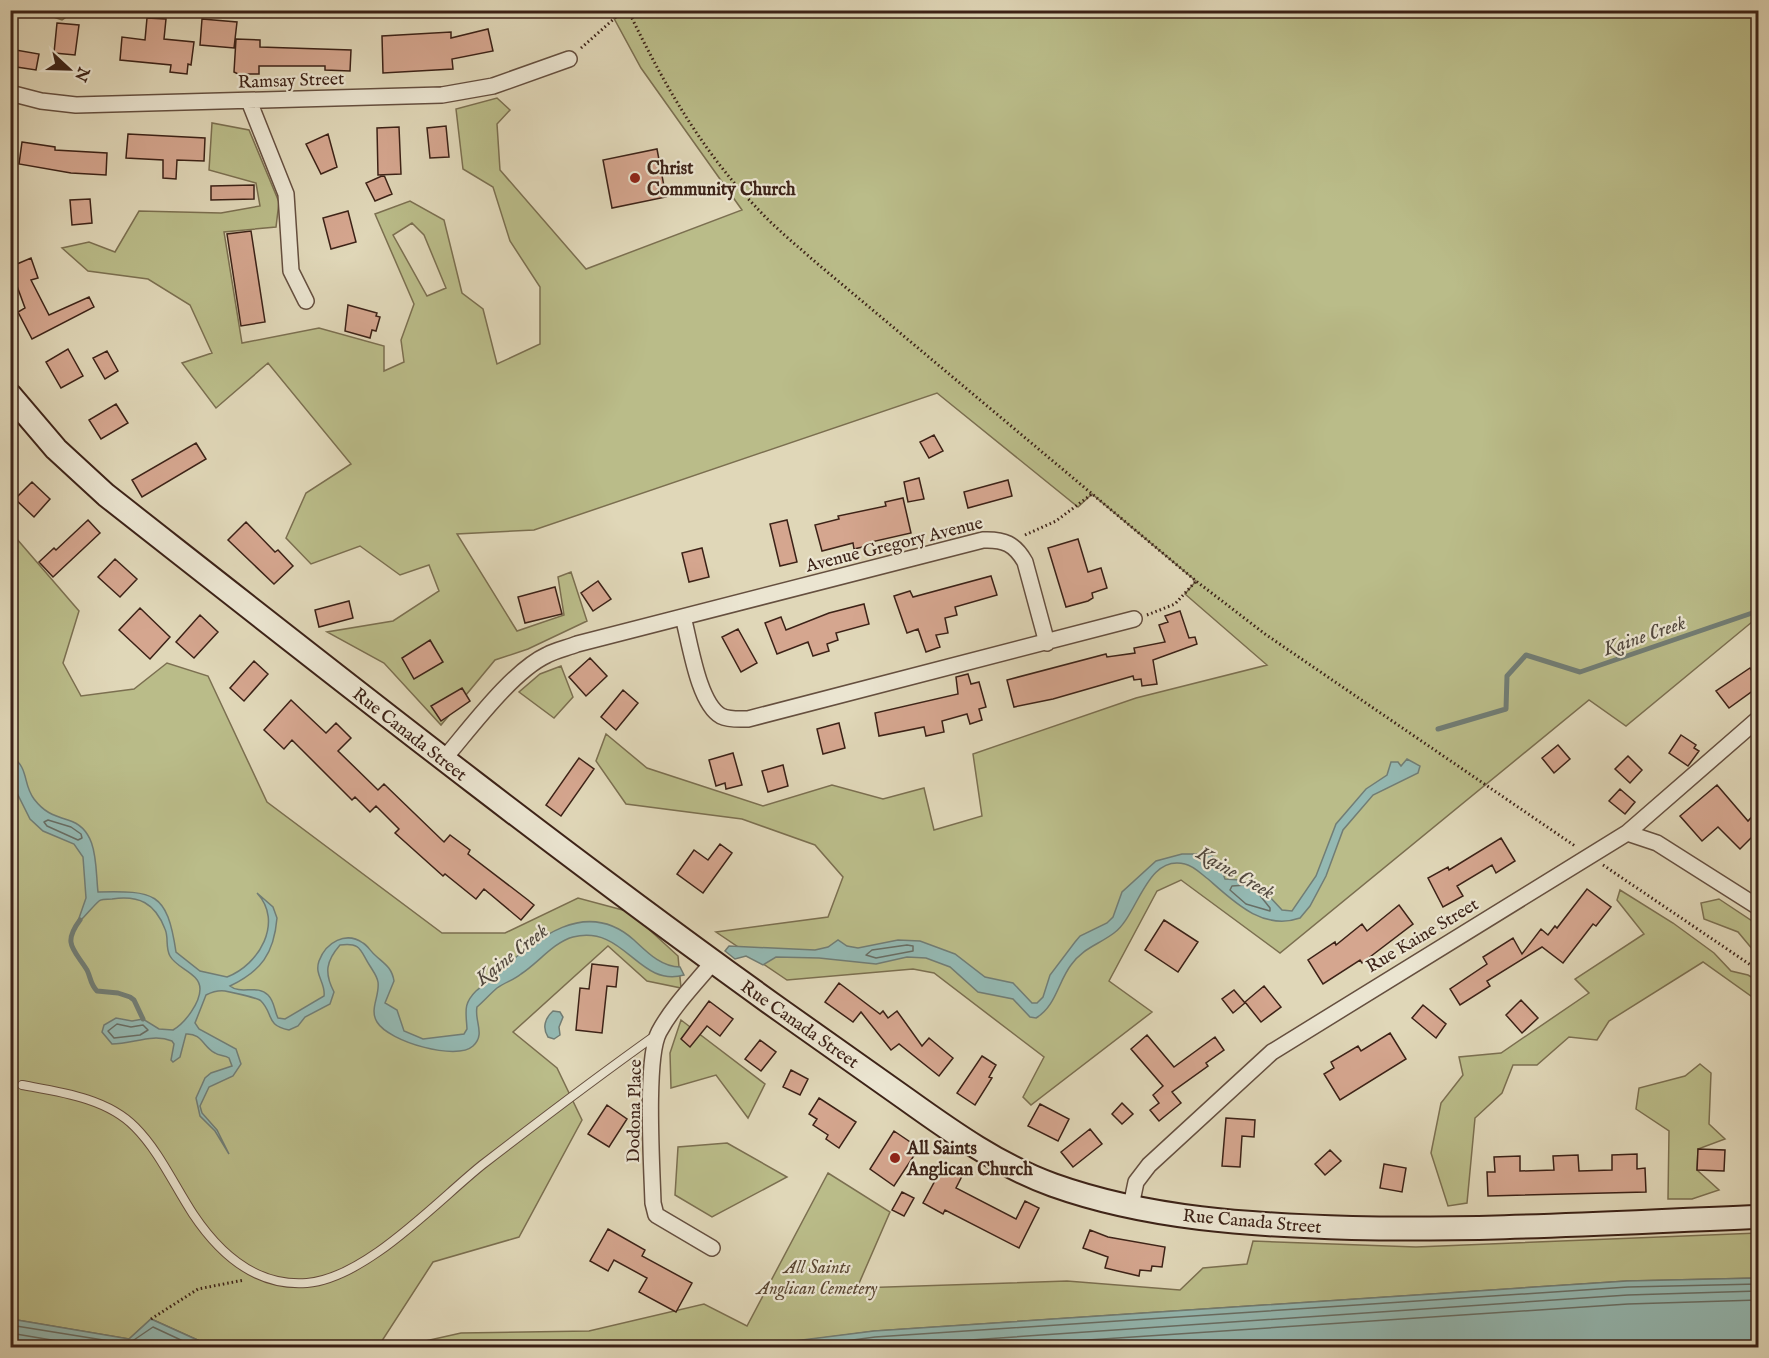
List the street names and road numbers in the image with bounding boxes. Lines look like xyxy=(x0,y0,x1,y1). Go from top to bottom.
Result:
street label: Ramsay Street xyxy=(237,68,345,95)
street label: Avenue Gregory Avenue xyxy=(802,512,985,579)
street label: Rue Canada Street xyxy=(347,683,471,787)
street label: Rue Kaine Street xyxy=(1362,894,1483,979)
street label: Rue Canada Street xyxy=(736,976,863,1075)
street label: Dodona Place xyxy=(623,1059,648,1163)
street label: Rue Canada Street xyxy=(1182,1205,1322,1240)

